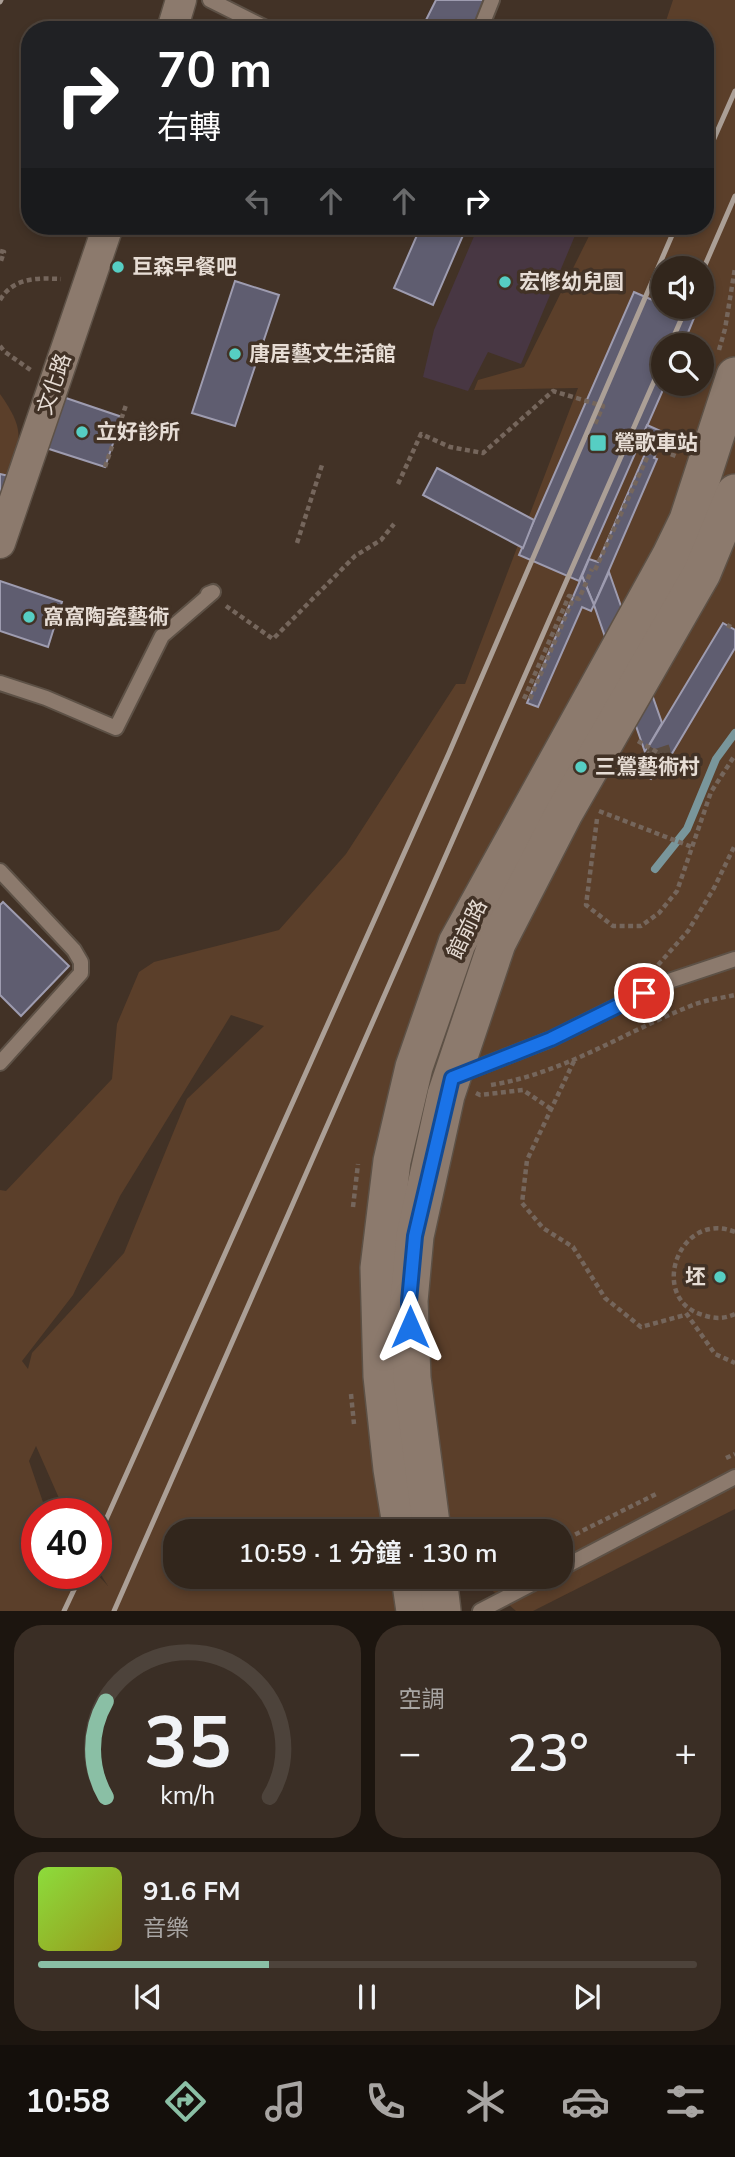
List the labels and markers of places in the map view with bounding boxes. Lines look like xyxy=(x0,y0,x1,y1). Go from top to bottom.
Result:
place label: 巨森早餐吧 xyxy=(132,253,237,281)
marker: 巨森早餐吧 xyxy=(110,259,126,275)
place label: 宏修幼兒園 xyxy=(519,268,624,296)
marker: 宏修幼兒園 xyxy=(497,274,513,290)
place label: 唐居藝文生活館 xyxy=(249,340,396,368)
marker: 唐居藝文生活館 xyxy=(227,346,243,362)
place label: 立好診所 xyxy=(96,418,180,446)
marker: 立好診所 xyxy=(74,424,90,440)
place label: 鶯歌車站 xyxy=(614,429,698,457)
marker: 鶯歌車站 xyxy=(588,433,608,453)
place label: 窩窩陶瓷藝術 xyxy=(43,603,169,631)
marker: 窩窩陶瓷藝術 xyxy=(21,609,37,625)
place label: 三鶯藝術村 xyxy=(595,753,700,781)
marker: 三鶯藝術村 xyxy=(573,759,589,775)
pin xyxy=(614,963,674,1023)
place label: 坯 xyxy=(685,1263,706,1291)
marker: 坯 xyxy=(712,1269,728,1285)

